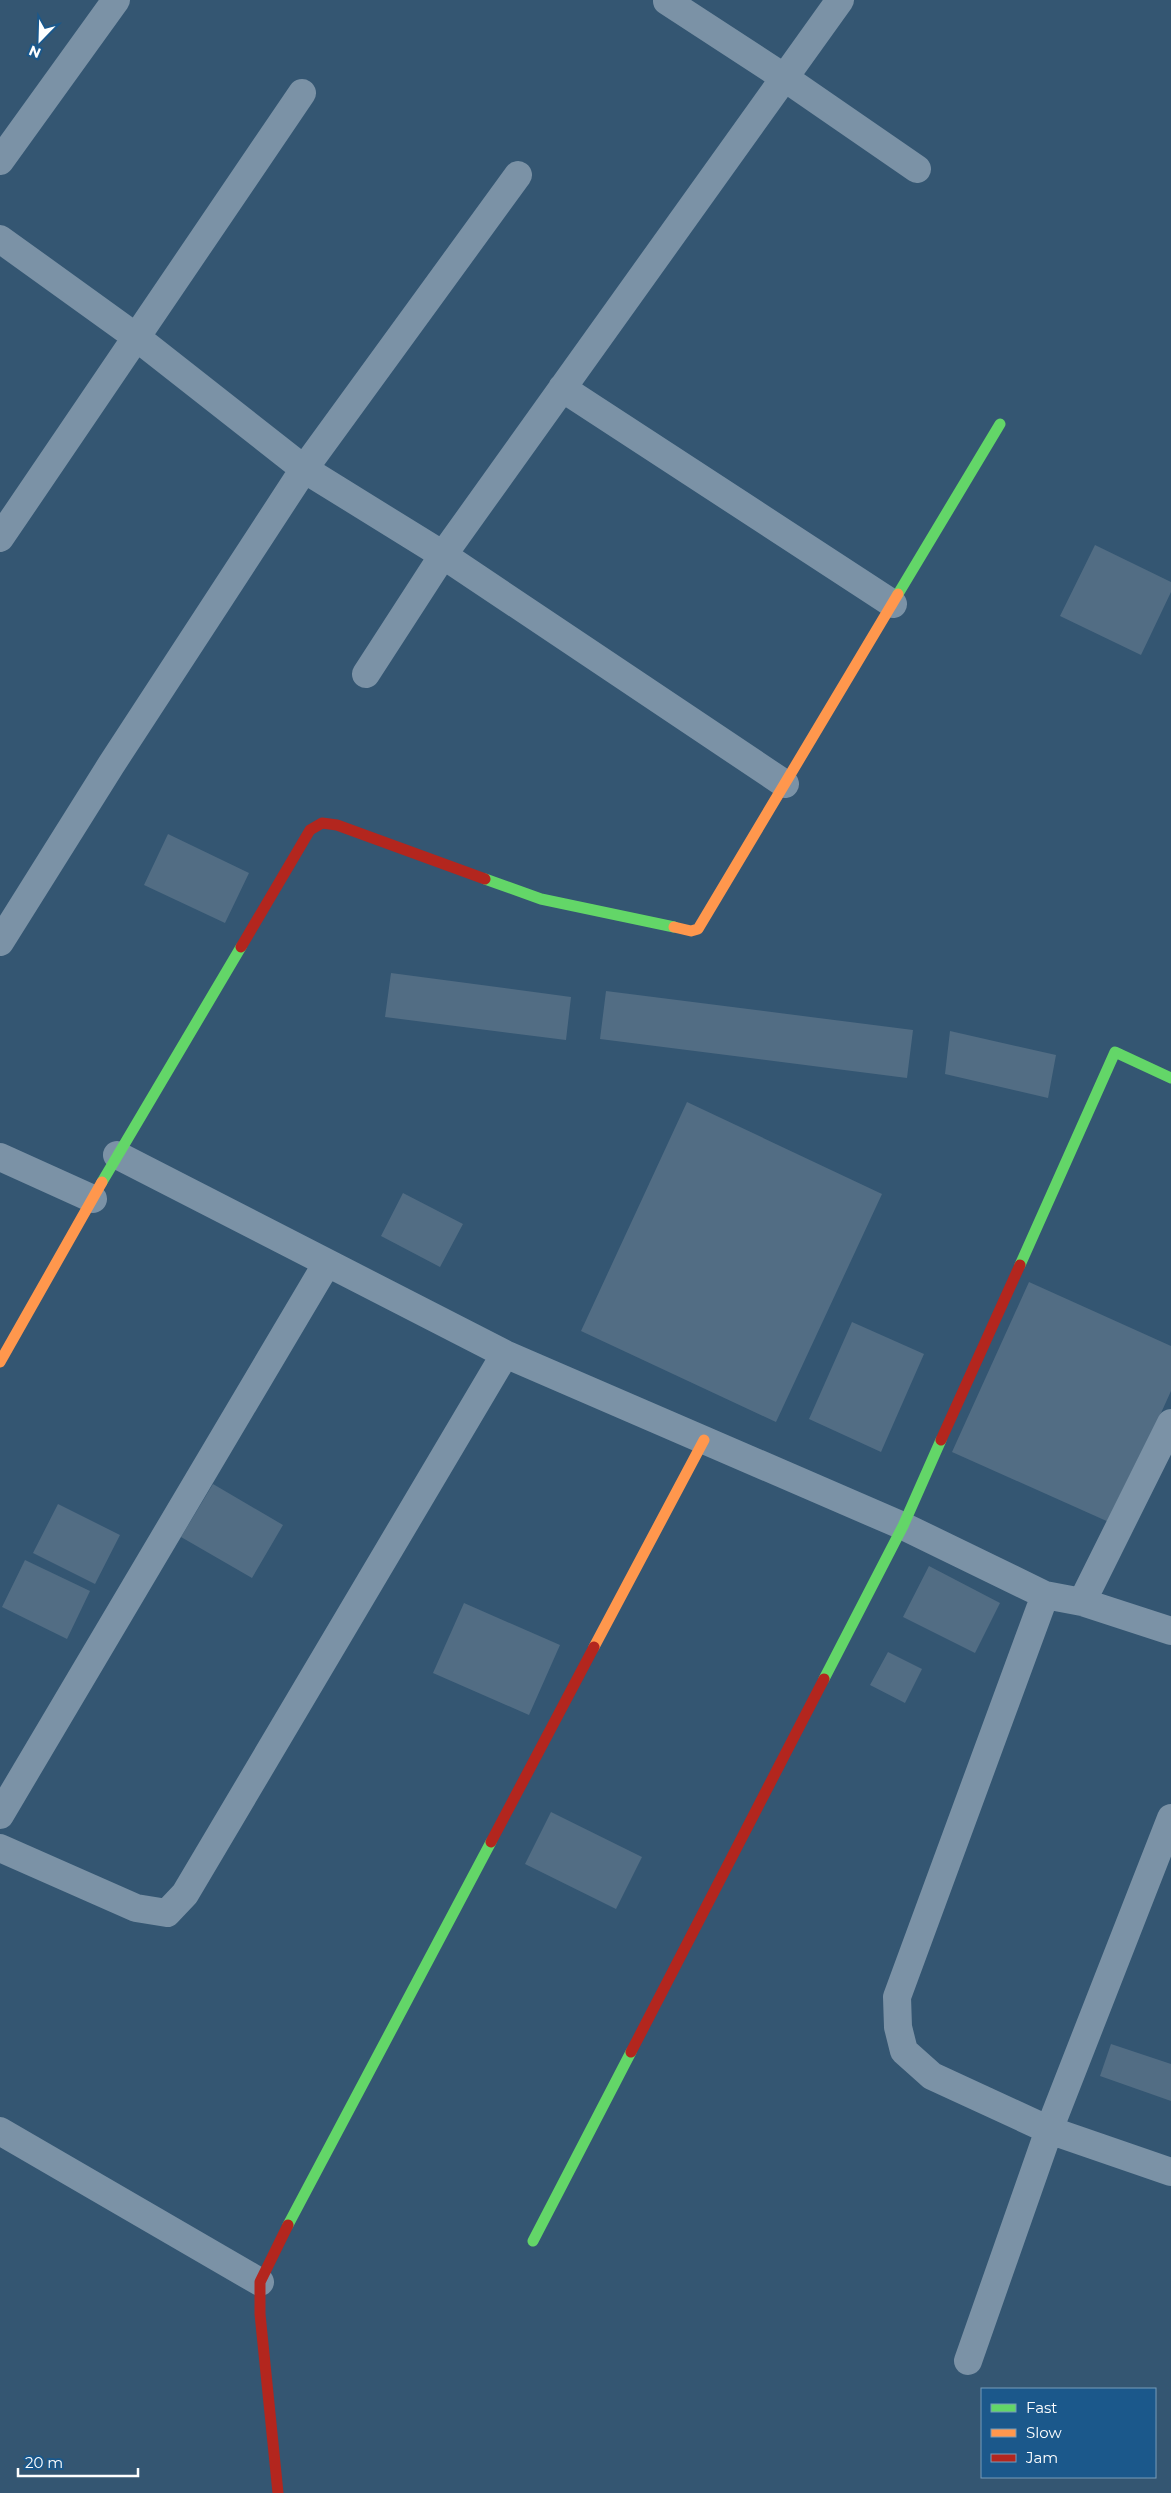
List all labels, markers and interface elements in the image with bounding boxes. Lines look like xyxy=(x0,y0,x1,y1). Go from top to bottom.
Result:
north arrow xyxy=(15,15,65,65)
text: N xyxy=(26,41,44,62)
legend xyxy=(981,2388,1156,2478)
text: Fast xyxy=(1026,2398,1057,2417)
text: Slow xyxy=(1026,2423,1062,2442)
scale bar xyxy=(18,2446,138,2478)
text: Jam xyxy=(1025,2448,1058,2467)
text: 20 m xyxy=(25,2453,63,2472)

